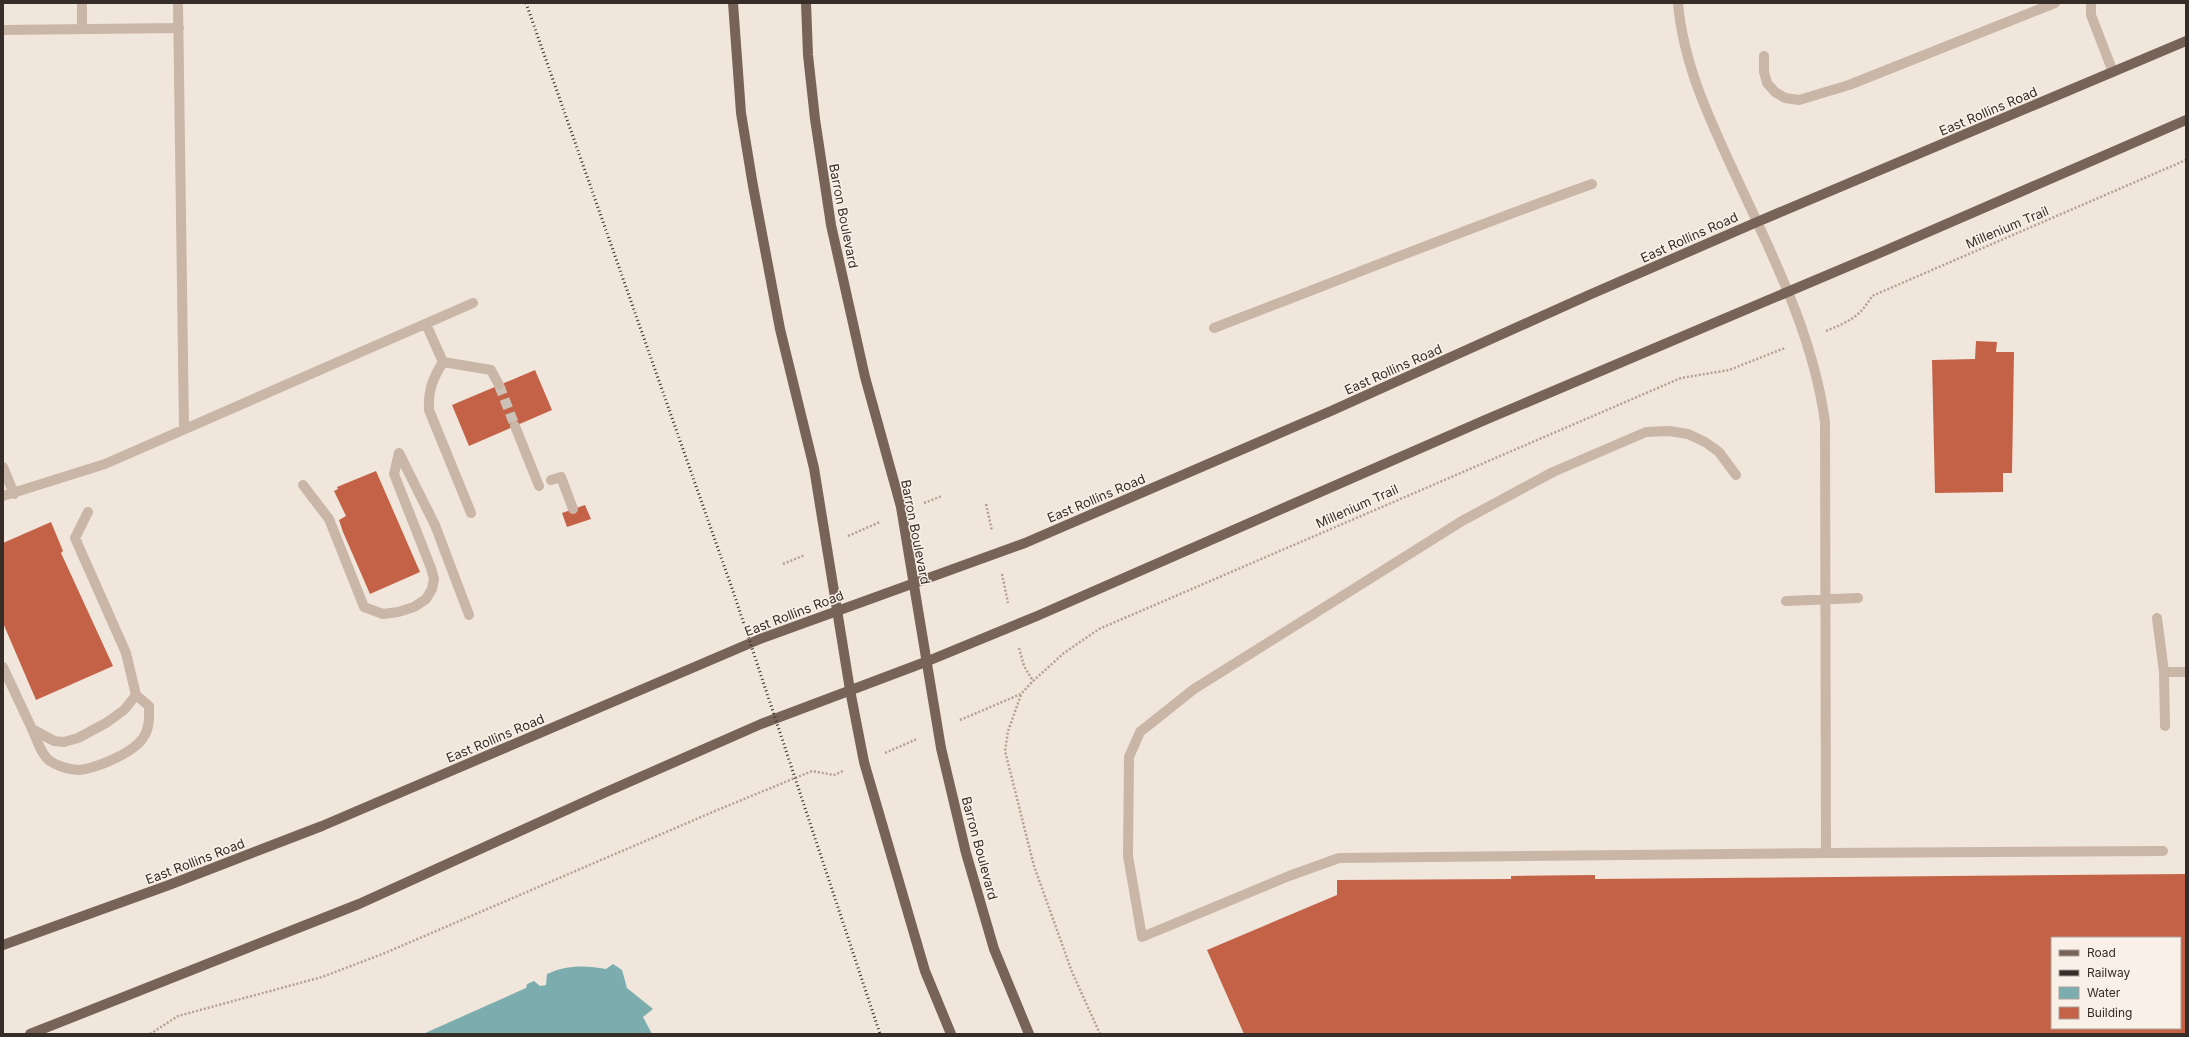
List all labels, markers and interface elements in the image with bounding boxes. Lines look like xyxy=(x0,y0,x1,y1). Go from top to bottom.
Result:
street label: East Rollins Road xyxy=(1937,83,2039,139)
street label: Barron Boulevard xyxy=(826,162,862,270)
street label: Millenium Trail xyxy=(1963,202,2051,252)
street label: East Rollins Road xyxy=(1638,208,1740,266)
street label: East Rollins Road xyxy=(1342,340,1444,398)
street label: East Rollins Road xyxy=(1045,470,1147,526)
street label: Barron Boulevard xyxy=(898,478,934,586)
street label: Millenium Trail xyxy=(1313,481,1401,531)
street label: East Rollins Road xyxy=(742,587,846,639)
street label: East Rollins Road xyxy=(444,710,546,766)
street label: Barron Boulevard xyxy=(959,795,1001,901)
street label: East Rollins Road xyxy=(143,835,247,887)
legend xyxy=(2051,937,2181,1029)
text: Road xyxy=(2087,945,2116,960)
text: Railway xyxy=(2087,965,2131,980)
text: Water xyxy=(2087,985,2121,1000)
text: Building xyxy=(2087,1005,2132,1020)

